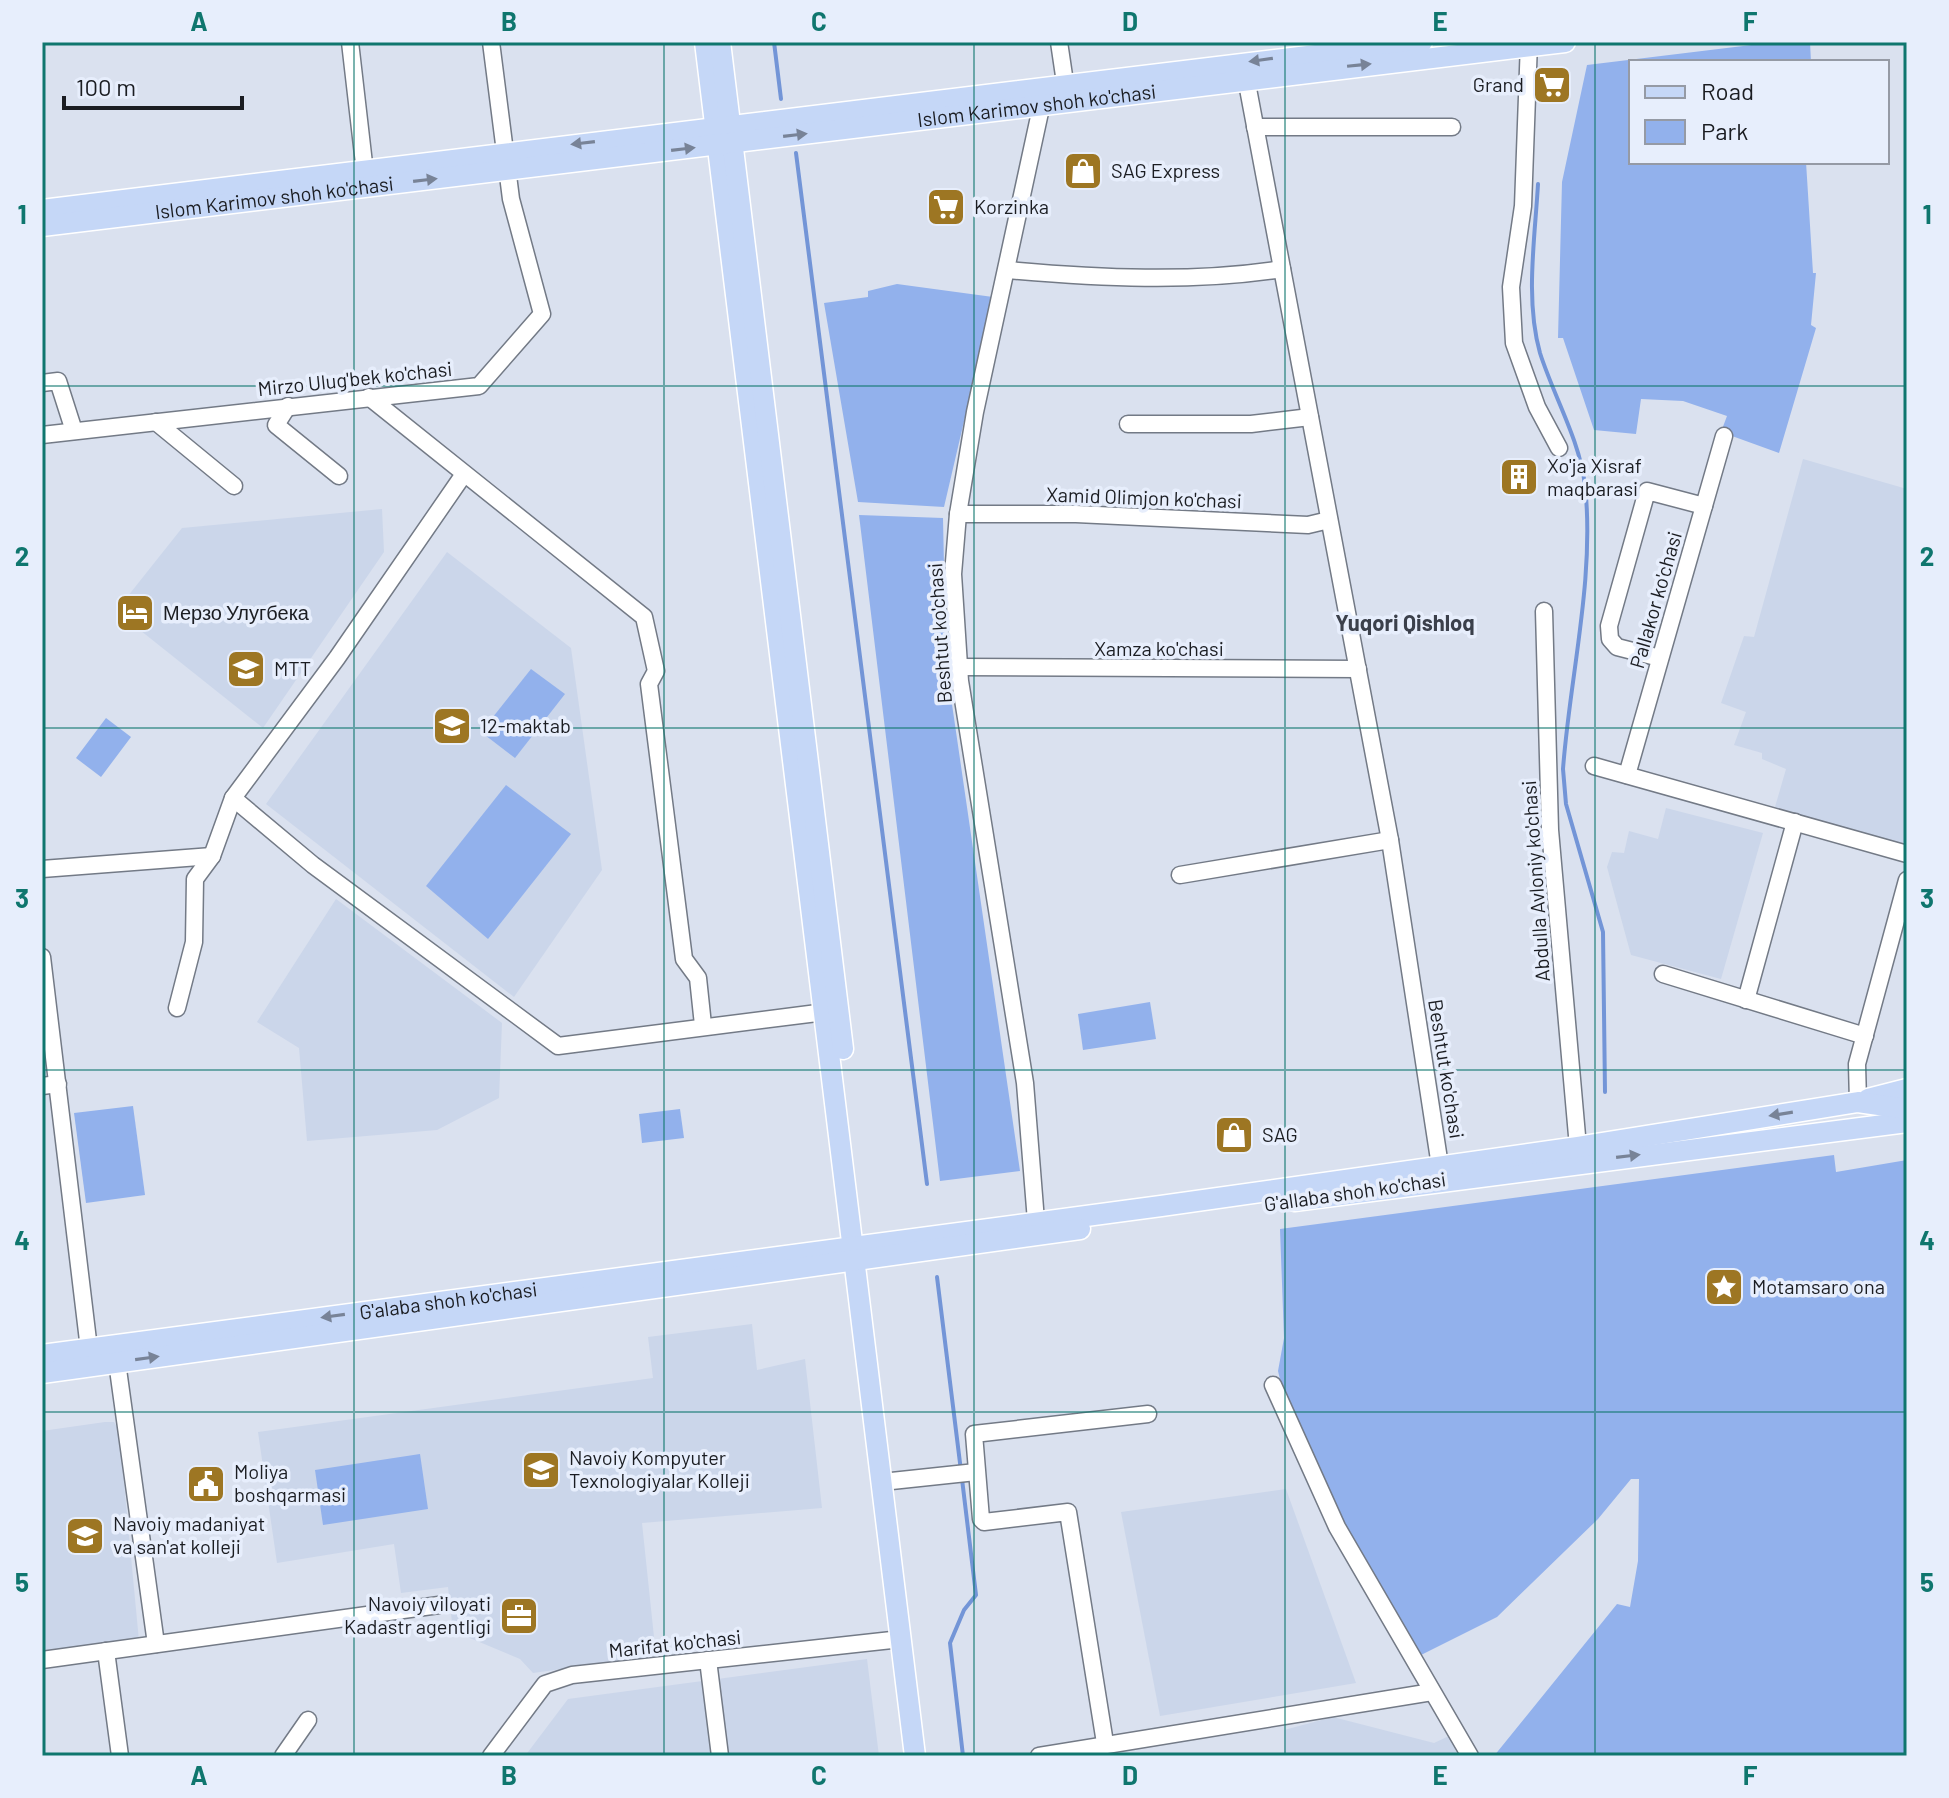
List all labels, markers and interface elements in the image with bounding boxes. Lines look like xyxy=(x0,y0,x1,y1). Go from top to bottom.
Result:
text: A xyxy=(190,5,208,36)
text: B xyxy=(501,5,517,36)
text: C xyxy=(811,5,827,36)
text: D xyxy=(1122,5,1138,36)
text: E xyxy=(1432,5,1448,36)
text: F xyxy=(1743,5,1758,36)
one-way arrow xyxy=(1248,54,1273,67)
one-way arrow xyxy=(1347,59,1372,72)
scale bar xyxy=(64,60,242,110)
legend xyxy=(1629,60,1889,164)
supermarket icon: Grand xyxy=(1531,64,1573,106)
text: 100 m xyxy=(76,72,136,101)
place label: Grand xyxy=(1473,72,1524,96)
text: Road xyxy=(1701,76,1754,105)
street label: Islom Karimov shoh ko'chasi xyxy=(916,79,1157,131)
text: Park xyxy=(1701,116,1748,145)
one-way arrow xyxy=(783,128,808,141)
one-way arrow xyxy=(570,137,595,150)
one-way arrow xyxy=(671,142,696,155)
shop icon: SAG Express xyxy=(1062,150,1104,192)
place label: SAG Express xyxy=(1111,158,1220,182)
street label: Islom Karimov shoh ko'chasi xyxy=(154,171,395,223)
one-way arrow xyxy=(413,173,438,186)
supermarket icon: Korzinka xyxy=(925,186,967,228)
place label: Korzinka xyxy=(974,194,1049,218)
text: 1 xyxy=(17,198,27,229)
text: 1 xyxy=(1922,198,1932,229)
street label: Mirzo Ulug'bek ko'chasi xyxy=(256,356,453,400)
place label: Xo'ja Xisraf maqbarasi xyxy=(1547,453,1642,500)
building icon: Xo'ja Xisraf maqbarasi xyxy=(1498,456,1540,498)
street label: Xamid Olimjon ko'chasi xyxy=(1046,482,1242,512)
street label: Pallakor ko'chasi xyxy=(1624,528,1686,671)
text: 2 xyxy=(15,540,29,571)
text: 2 xyxy=(1920,540,1934,571)
street label: Beshtut ko'chasi xyxy=(922,562,956,704)
hotel icon: Мерзо Улугбека xyxy=(114,592,156,634)
place label: Мерзо Улугбека xyxy=(163,600,310,624)
district label: Yuqori Qishloq xyxy=(1335,609,1475,635)
street label: Xamza ko'chasi xyxy=(1094,636,1224,660)
school or university icon: MTT xyxy=(225,648,267,690)
place label: MTT xyxy=(274,656,311,680)
school or university icon: 12-maktab xyxy=(431,705,473,747)
place label: 12-maktab xyxy=(480,713,571,737)
street label: Abdulla Avloniy ko'chasi xyxy=(1516,780,1554,983)
text: 3 xyxy=(15,882,29,913)
text: 3 xyxy=(1920,882,1934,913)
street label: Beshtut ko'chasi xyxy=(1424,997,1470,1140)
one-way arrow xyxy=(1768,1109,1793,1121)
shop icon: SAG xyxy=(1213,1114,1255,1156)
place label: SAG xyxy=(1262,1122,1298,1146)
one-way arrow xyxy=(1615,1149,1640,1162)
street label: G'allaba shoh ko'chasi xyxy=(1262,1166,1447,1216)
text: 4 xyxy=(14,1224,30,1255)
text: 4 xyxy=(1919,1224,1935,1255)
place icon: Motamsaro ona xyxy=(1703,1266,1745,1308)
place label: Motamsaro ona xyxy=(1752,1274,1885,1298)
street label: G'alaba shoh ko'chasi xyxy=(358,1276,539,1324)
one-way arrow xyxy=(320,1310,345,1323)
one-way arrow xyxy=(135,1351,160,1364)
place label: Navoiy Kompyuter Texnologiyalar Kolleji xyxy=(569,1445,750,1492)
school or university icon: Navoiy Kompyuter Texnologiyalar Kolleji xyxy=(520,1449,562,1491)
place label: Moliya boshqarmasi xyxy=(234,1459,346,1506)
public building icon: Moliya boshqarmasi xyxy=(185,1463,227,1505)
place label: Navoiy madaniyat va san'at kolleji xyxy=(113,1511,265,1558)
school or university icon: Navoiy madaniyat va san'at kolleji xyxy=(64,1515,106,1557)
text: 5 xyxy=(15,1566,29,1597)
text: 5 xyxy=(1920,1566,1934,1597)
place label: Navoiy viloyati Kadastr agentligi xyxy=(344,1591,491,1638)
office icon: Navoiy viloyati Kadastr agentligi xyxy=(498,1595,540,1637)
street label: Marifat ko'chasi xyxy=(607,1624,742,1662)
text: A xyxy=(190,1759,208,1790)
text: B xyxy=(501,1759,517,1790)
text: C xyxy=(811,1759,827,1790)
text: D xyxy=(1122,1759,1138,1790)
text: E xyxy=(1432,1759,1448,1790)
text: F xyxy=(1743,1759,1758,1790)

